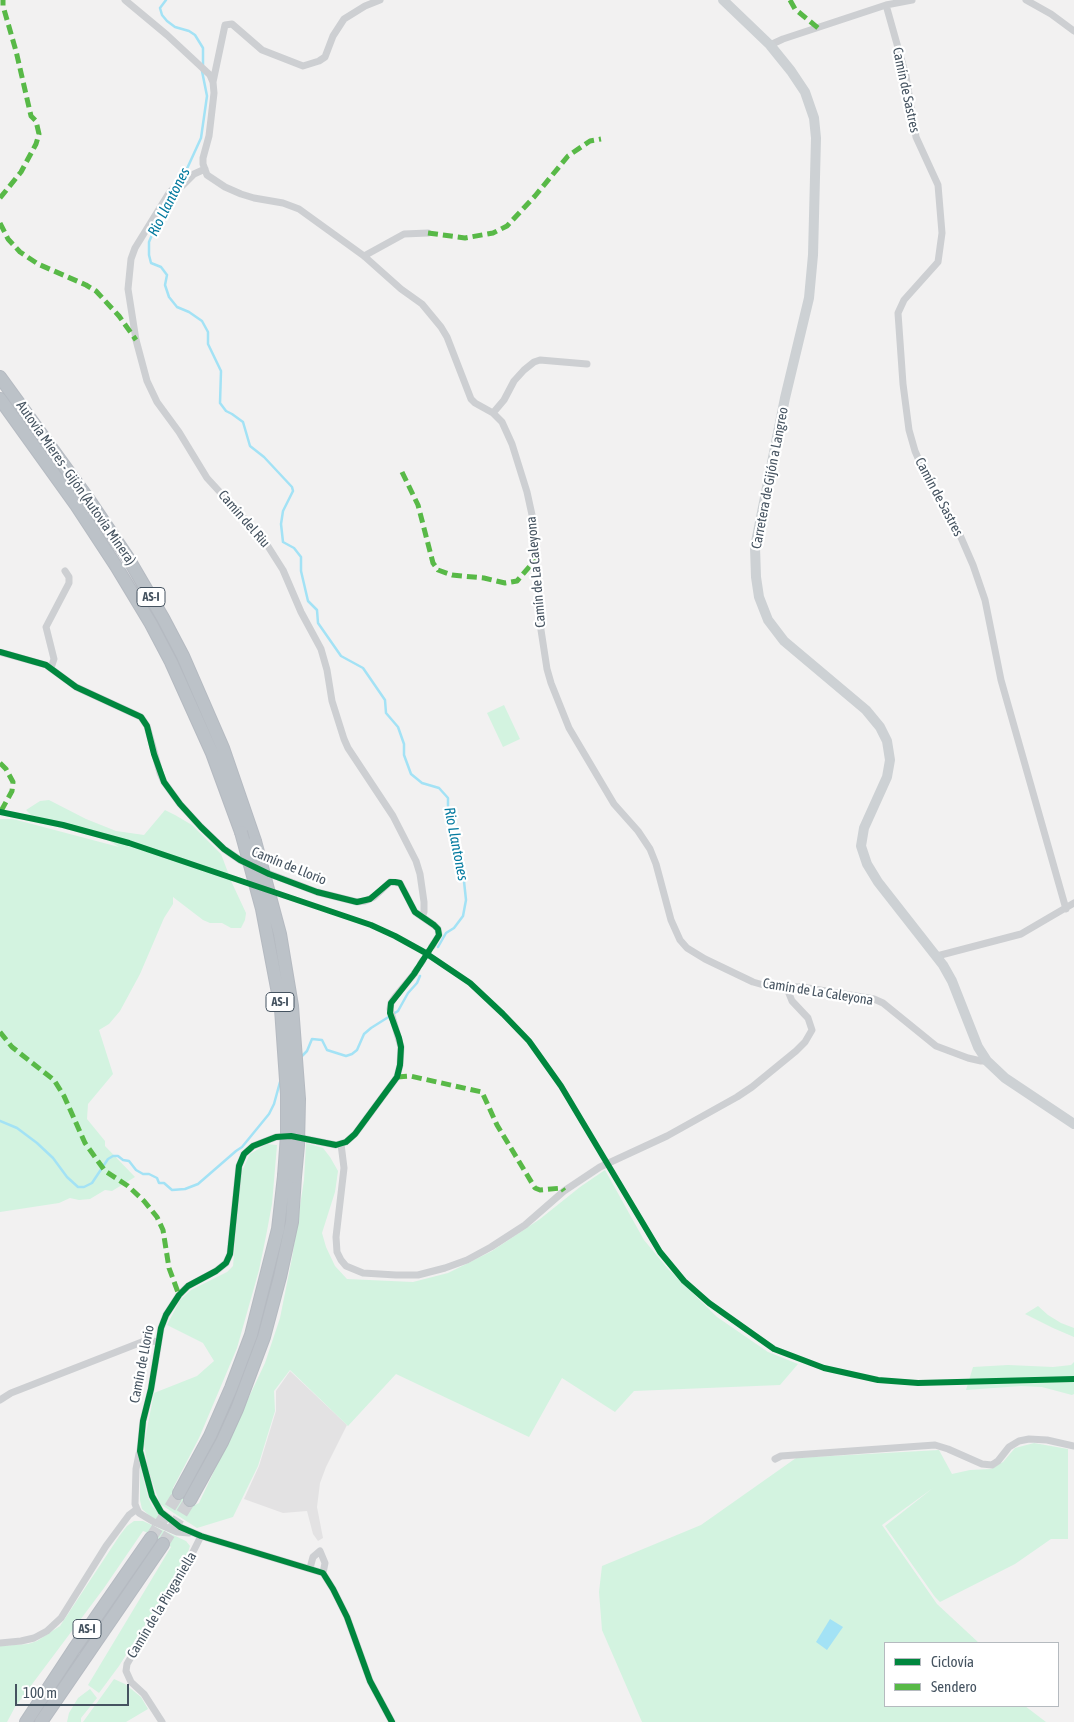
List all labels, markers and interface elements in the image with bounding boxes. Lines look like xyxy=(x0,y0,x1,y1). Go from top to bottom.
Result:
street label: Camín de Sastres xyxy=(889,46,923,134)
water label: Rio Llantones xyxy=(144,165,194,239)
street label: Autovía Mieres - Gijón (Autovía Minera) xyxy=(13,398,139,568)
street label: Carretera de Gijón a Langreo xyxy=(748,406,792,550)
street label: Camín de Sastres xyxy=(911,455,967,539)
street label: Camín del Riu xyxy=(215,487,273,551)
street label: Camín de La Caleyona xyxy=(523,516,549,628)
road number: AS-I xyxy=(137,588,165,606)
water label: Rio Llantones xyxy=(440,806,472,882)
street label: Camín de Llorio xyxy=(249,843,329,889)
street label: Camín de La Caleyona xyxy=(762,975,874,1009)
road number: AS-I xyxy=(266,992,294,1012)
street label: Camín de Llorio xyxy=(126,1324,158,1404)
street label: Camín de la Pinganiella xyxy=(124,1549,200,1661)
road number: AS-I xyxy=(73,1620,101,1638)
legend xyxy=(884,1642,1059,1707)
text: Ciclovía xyxy=(931,1653,974,1670)
scale bar xyxy=(18,1674,131,1706)
text: Sendero xyxy=(931,1678,977,1695)
text: 100 m xyxy=(23,1684,57,1701)

